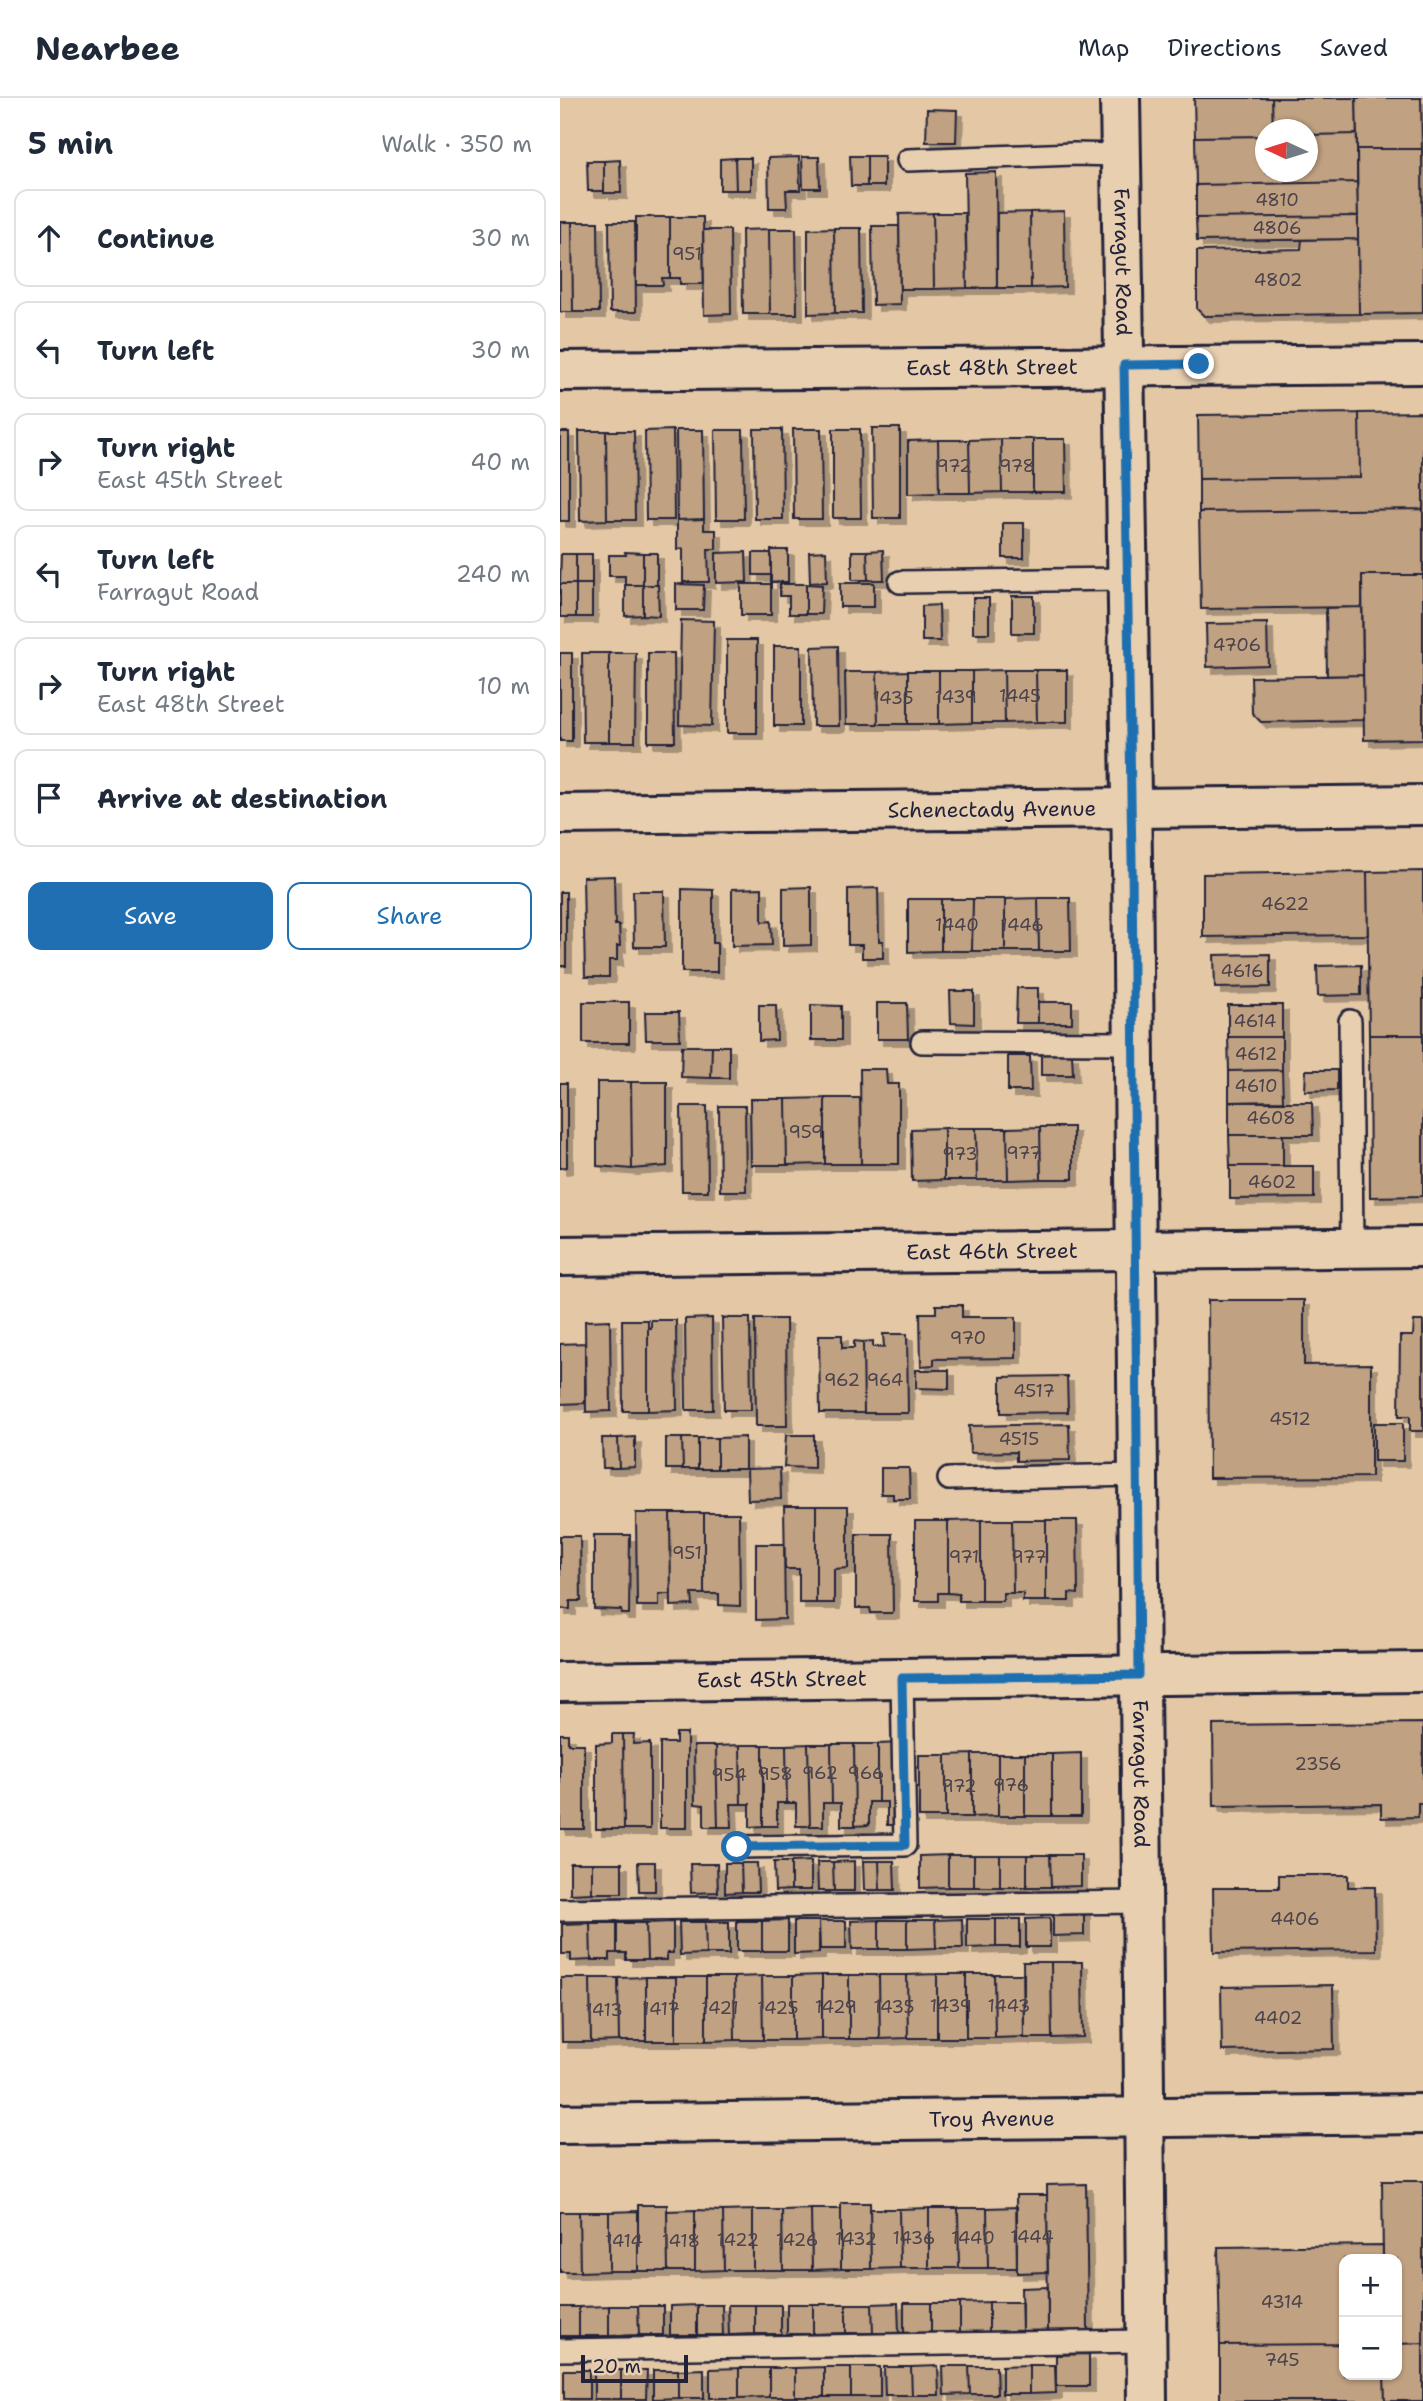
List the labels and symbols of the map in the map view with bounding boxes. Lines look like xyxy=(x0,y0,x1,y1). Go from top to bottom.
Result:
north arrow xyxy=(1255,119,1318,182)
street label: Farragut Road xyxy=(1107,188,1138,336)
house number: 4810 xyxy=(1255,188,1299,212)
house number: 4806 xyxy=(1252,216,1302,240)
house number: 951 xyxy=(672,242,702,266)
house number: 4802 xyxy=(1254,268,1302,292)
route end xyxy=(1183,348,1214,379)
street label: East 48th Street xyxy=(906,353,1078,382)
house number: 972 xyxy=(936,454,972,478)
house number: 978 xyxy=(999,454,1035,478)
house number: 4706 xyxy=(1213,633,1261,657)
house number: 1445 xyxy=(999,684,1041,708)
house number: 1439 xyxy=(935,685,977,709)
house number: 1435 xyxy=(872,686,914,710)
street label: Schenectady Avenue xyxy=(888,794,1096,825)
house number: 4622 xyxy=(1261,892,1309,916)
house number: 1440 xyxy=(935,913,979,937)
house number: 1446 xyxy=(1000,913,1044,937)
house number: 4616 xyxy=(1221,959,1264,983)
house number: 4614 xyxy=(1234,1009,1276,1033)
house number: 4612 xyxy=(1235,1042,1277,1066)
house number: 4610 xyxy=(1234,1074,1278,1098)
house number: 4608 xyxy=(1246,1106,1296,1130)
house number: 959 xyxy=(788,1120,824,1144)
house number: 977 xyxy=(1006,1141,1042,1165)
house number: 973 xyxy=(942,1142,978,1166)
house number: 4602 xyxy=(1248,1170,1296,1194)
street label: East 46th Street xyxy=(906,1237,1078,1266)
house number: 970 xyxy=(950,1326,986,1350)
house number: 962 xyxy=(824,1368,860,1392)
house number: 964 xyxy=(867,1368,903,1392)
house number: 4517 xyxy=(1013,1379,1055,1403)
house number: 4512 xyxy=(1269,1407,1311,1431)
house number: 4515 xyxy=(999,1427,1039,1451)
house number: 951 xyxy=(672,1541,702,1565)
house number: 971 xyxy=(949,1545,979,1569)
house number: 977 xyxy=(1011,1545,1047,1569)
street label: East 45th Street xyxy=(697,1664,867,1694)
street label: Farragut Road xyxy=(1126,1700,1156,1848)
house number: 2356 xyxy=(1294,1752,1342,1776)
house number: 962 xyxy=(802,1761,838,1785)
house number: 966 xyxy=(848,1761,884,1785)
house number: 958 xyxy=(757,1762,793,1786)
house number: 954 xyxy=(711,1763,747,1787)
house number: 976 xyxy=(993,1773,1029,1797)
house number: 972 xyxy=(941,1774,977,1798)
route start xyxy=(721,1831,752,1862)
house number: 4406 xyxy=(1270,1907,1320,1931)
house number: 1439 xyxy=(930,1994,972,2018)
house number: 1443 xyxy=(988,1994,1030,2018)
house number: 1429 xyxy=(815,1995,857,2019)
house number: 1435 xyxy=(873,1995,915,2019)
house number: 1421 xyxy=(701,1996,739,2020)
house number: 1425 xyxy=(757,1996,799,2020)
house number: 1417 xyxy=(642,1997,680,2021)
house number: 1413 xyxy=(585,1998,623,2022)
house number: 4402 xyxy=(1254,2006,1302,2030)
street label: Troy Avenue xyxy=(929,2104,1055,2134)
house number: 1444 xyxy=(1010,2225,1054,2249)
house number: 1436 xyxy=(893,2226,935,2250)
house number: 1440 xyxy=(951,2226,995,2250)
house number: 1432 xyxy=(835,2227,877,2251)
house number: 1422 xyxy=(717,2228,759,2252)
house number: 1426 xyxy=(776,2228,818,2252)
house number: 1414 xyxy=(605,2229,643,2253)
house number: 1418 xyxy=(662,2229,700,2253)
house number: 4314 xyxy=(1261,2290,1303,2314)
house number: 745 xyxy=(1265,2348,1299,2372)
scale bar xyxy=(581,2352,688,2384)

